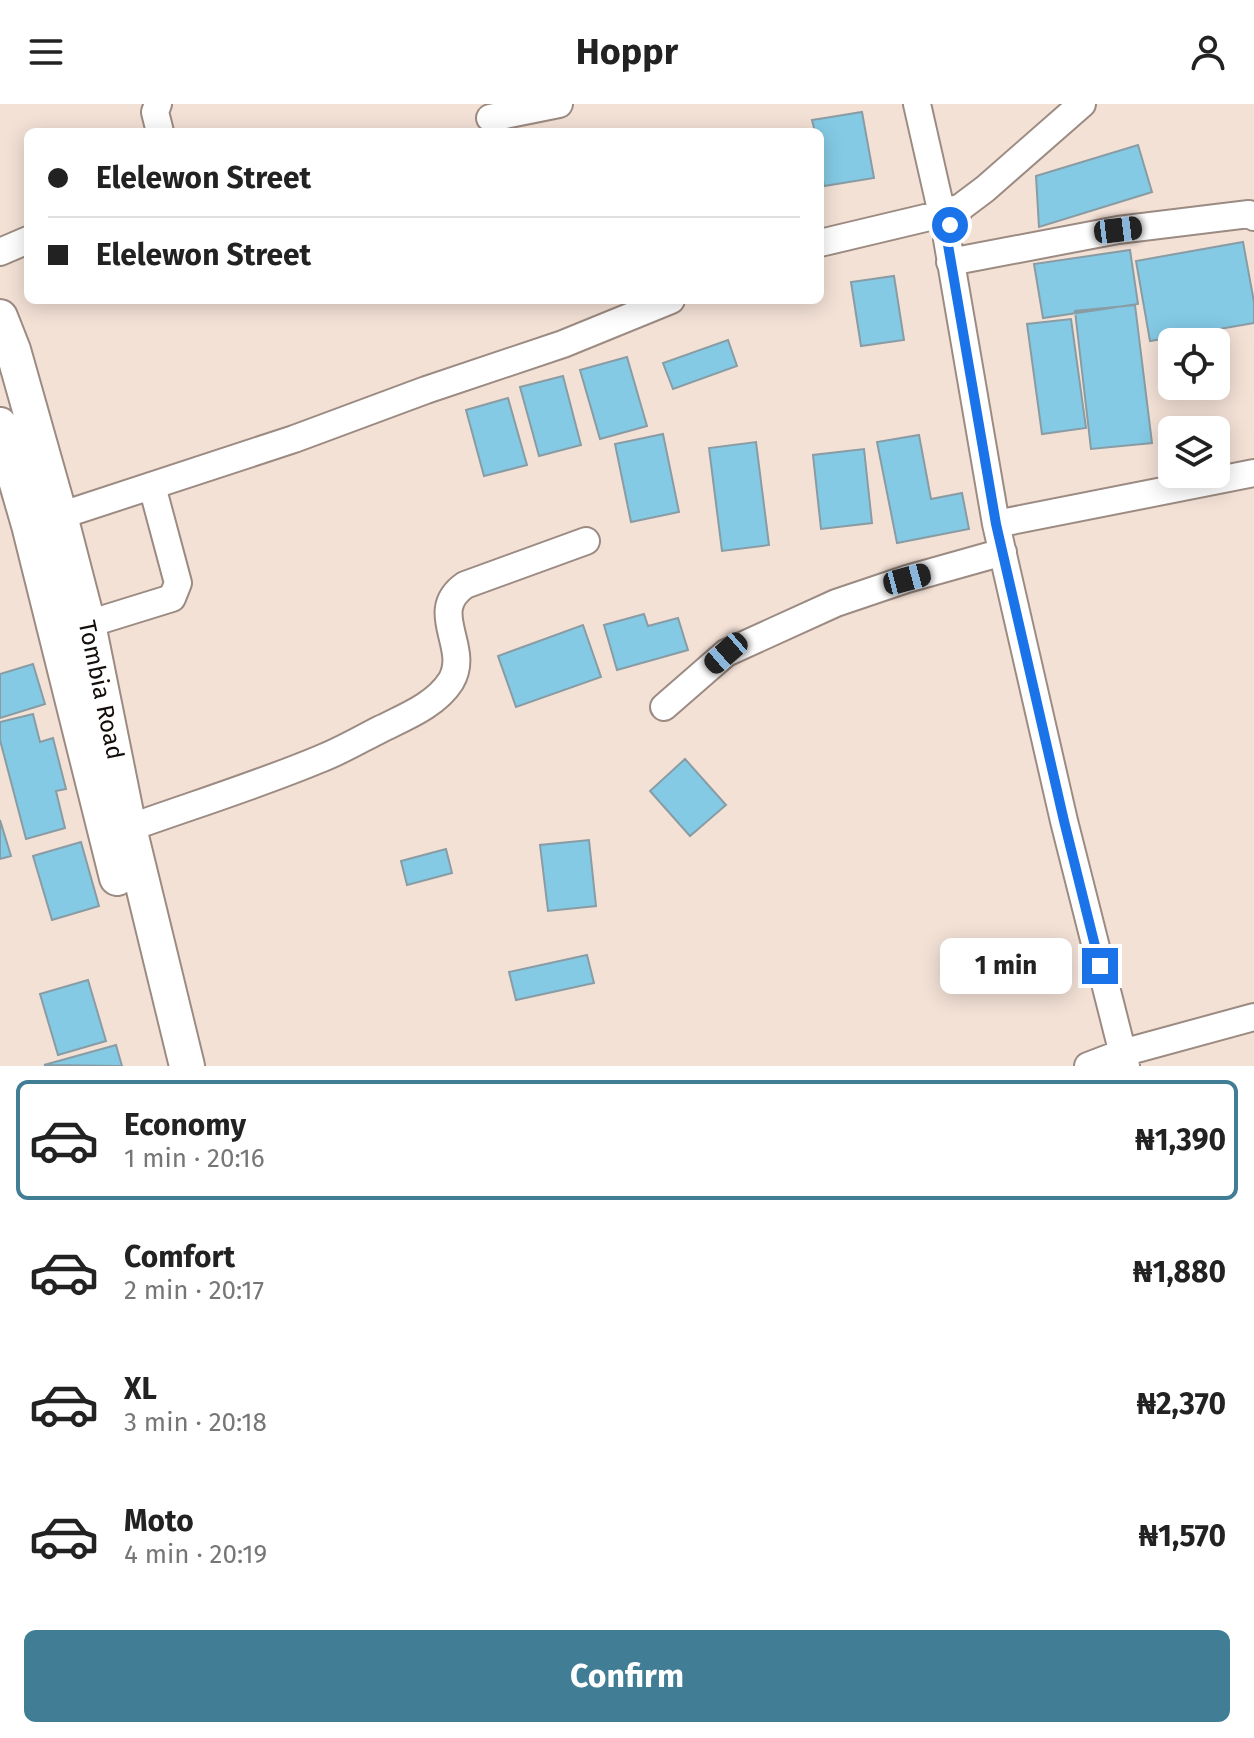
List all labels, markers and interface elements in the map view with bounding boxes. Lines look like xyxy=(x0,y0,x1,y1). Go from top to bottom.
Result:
icon: menu xyxy=(24,30,68,74)
text: Hoppr xyxy=(576,30,678,74)
icon: person xyxy=(1186,30,1230,74)
text: Elelewon Street xyxy=(96,160,311,196)
route start xyxy=(932,207,968,243)
car xyxy=(1093,215,1143,245)
text: Elelewon Street xyxy=(96,237,311,273)
map controls xyxy=(1158,328,1230,488)
button: locate xyxy=(1158,328,1230,400)
button: layers xyxy=(1158,416,1230,488)
car xyxy=(881,561,933,597)
street label: Tombia Road xyxy=(73,618,129,762)
car xyxy=(700,628,752,678)
callout: 1 min xyxy=(940,938,1072,994)
route end xyxy=(1082,948,1118,984)
text: 1 min xyxy=(975,950,1037,981)
icon: car xyxy=(28,1104,100,1176)
text: Economy xyxy=(124,1107,246,1143)
text: ₦1,390 xyxy=(1135,1122,1226,1158)
text: 1 min · 20:16 xyxy=(124,1143,265,1174)
icon: car xyxy=(28,1236,100,1308)
text: Comfort xyxy=(124,1239,235,1275)
text: ₦1,880 xyxy=(1133,1254,1226,1290)
text: 2 min · 20:17 xyxy=(124,1275,264,1306)
icon: car xyxy=(28,1368,100,1440)
text: XL xyxy=(124,1371,157,1407)
text: ₦2,370 xyxy=(1136,1386,1226,1422)
text: 3 min · 20:18 xyxy=(124,1407,267,1438)
icon: car xyxy=(28,1500,100,1572)
text: Moto xyxy=(124,1503,194,1539)
text: ₦1,570 xyxy=(1138,1518,1226,1554)
text: 4 min · 20:19 xyxy=(124,1539,267,1570)
button: Confirm xyxy=(24,1630,1230,1722)

